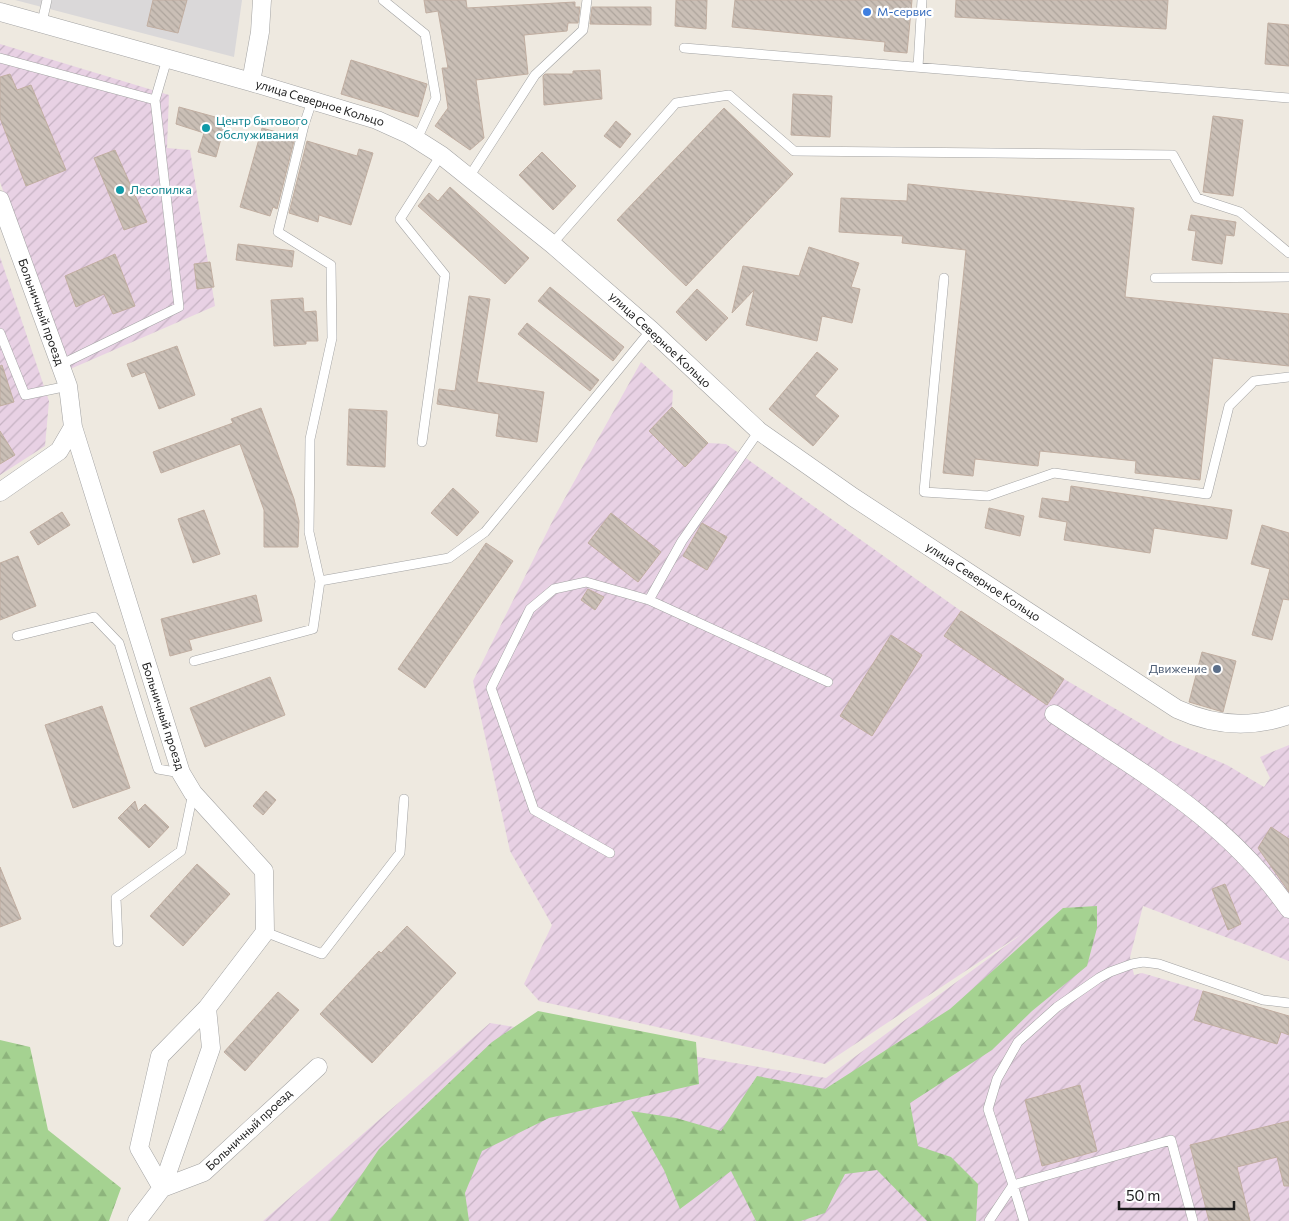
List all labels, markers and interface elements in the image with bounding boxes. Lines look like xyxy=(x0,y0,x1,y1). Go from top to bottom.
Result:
place label: М-сервис xyxy=(877,4,932,18)
marker: М-сервис xyxy=(861,6,873,18)
street label: улица Северное Кольцо xyxy=(254,76,386,128)
place label: Центр бытового обслуживания xyxy=(216,113,308,141)
marker: Центр бытового обслуживания xyxy=(200,122,212,134)
place label: Лесопилка xyxy=(130,182,192,196)
marker: Лесопилка xyxy=(114,184,126,196)
street label: Больничный проезд xyxy=(16,256,68,367)
street label: улица Северное Кольцо xyxy=(607,288,714,390)
street label: улица Северное Кольцо xyxy=(924,539,1044,624)
street label: Больничный проезд xyxy=(140,660,188,771)
place label: Движение xyxy=(1149,661,1207,675)
marker: Движение xyxy=(1211,663,1223,675)
street label: Больничный проезд xyxy=(202,1086,294,1173)
scale bar xyxy=(1119,1178,1234,1210)
text: 50 m xyxy=(1126,1186,1160,1204)

